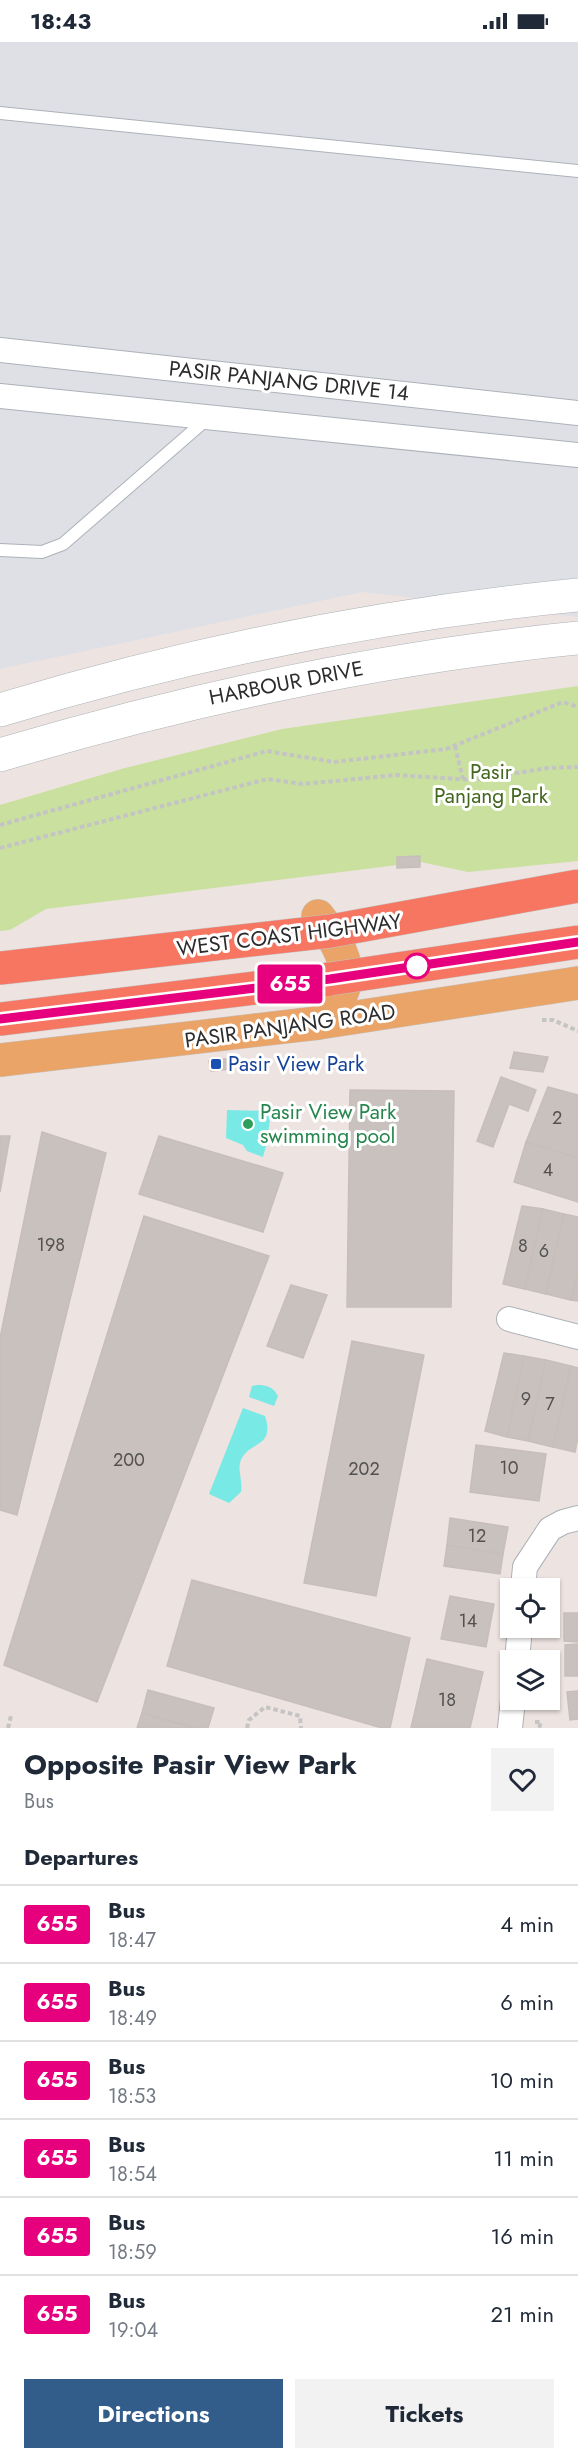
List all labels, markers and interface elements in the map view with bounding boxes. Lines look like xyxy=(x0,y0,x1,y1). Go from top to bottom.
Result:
text: 18:43 xyxy=(30,5,91,37)
street label: PASIR PANJANG DRIVE 14 xyxy=(168,353,410,409)
street label: HARBOUR DRIVE xyxy=(206,653,366,713)
park label: Pasir Panjang Park xyxy=(434,757,549,811)
street label: WEST COAST HIGHWAY xyxy=(175,906,403,964)
unlabelled marker xyxy=(404,953,430,979)
line badge: 655 xyxy=(256,964,324,1004)
text: 655 xyxy=(269,969,311,999)
street label: PASIR PANJANG ROAD xyxy=(183,996,397,1056)
place label: Pasir View Park xyxy=(228,1049,365,1079)
marker: Pasir View Park xyxy=(209,1057,223,1071)
place label: Pasir View Park swimming pool xyxy=(260,1097,397,1151)
house number: 2 xyxy=(552,1105,562,1131)
marker: Pasir View Park swimming pool xyxy=(241,1117,255,1131)
house number: 4 xyxy=(543,1157,553,1183)
house number: 198 xyxy=(37,1232,65,1258)
house number: 8 xyxy=(518,1233,528,1259)
house number: 6 xyxy=(539,1238,549,1264)
house number: 9 xyxy=(521,1386,531,1412)
house number: 7 xyxy=(545,1391,555,1417)
house number: 200 xyxy=(113,1447,145,1473)
house number: 10 xyxy=(500,1455,519,1481)
house number: 202 xyxy=(348,1456,380,1482)
house number: 12 xyxy=(468,1523,486,1549)
map controls xyxy=(500,1578,560,1710)
button: locate xyxy=(500,1578,560,1638)
house number: 14 xyxy=(459,1608,477,1634)
button: layers xyxy=(500,1650,560,1710)
house number: 18 xyxy=(438,1687,456,1713)
text: Opposite Pasir View Park xyxy=(24,1744,357,1785)
button: heart xyxy=(491,1748,554,1811)
text: Bus xyxy=(24,1787,54,1816)
text: Departures xyxy=(24,1841,138,1873)
text: Bus xyxy=(108,1894,145,1926)
text: 4 min xyxy=(500,1908,554,1940)
text: 655 xyxy=(36,1909,78,1939)
text: 18:47 xyxy=(108,1926,156,1955)
text: Bus xyxy=(108,1972,145,2004)
text: 6 min xyxy=(500,1986,554,2018)
text: 655 xyxy=(36,1987,78,2017)
text: 18:49 xyxy=(108,2004,157,2033)
text: Bus xyxy=(108,2050,145,2082)
text: 10 min xyxy=(490,2064,554,2096)
text: 655 xyxy=(36,2065,78,2095)
text: 18:53 xyxy=(108,2082,156,2111)
text: Bus xyxy=(108,2128,145,2160)
text: 11 min xyxy=(493,2142,554,2174)
text: 655 xyxy=(36,2143,78,2173)
text: 18:54 xyxy=(108,2160,157,2189)
text: Bus xyxy=(108,2206,145,2238)
text: 16 min xyxy=(490,2220,554,2252)
text: 655 xyxy=(36,2221,78,2251)
text: 18:59 xyxy=(108,2238,157,2267)
text: Bus xyxy=(108,2284,145,2316)
text: 21 min xyxy=(491,2298,554,2330)
text: 655 xyxy=(36,2299,78,2329)
text: 19:04 xyxy=(108,2316,158,2345)
button: Directions xyxy=(24,2379,283,2448)
button: Tickets xyxy=(295,2379,554,2448)

